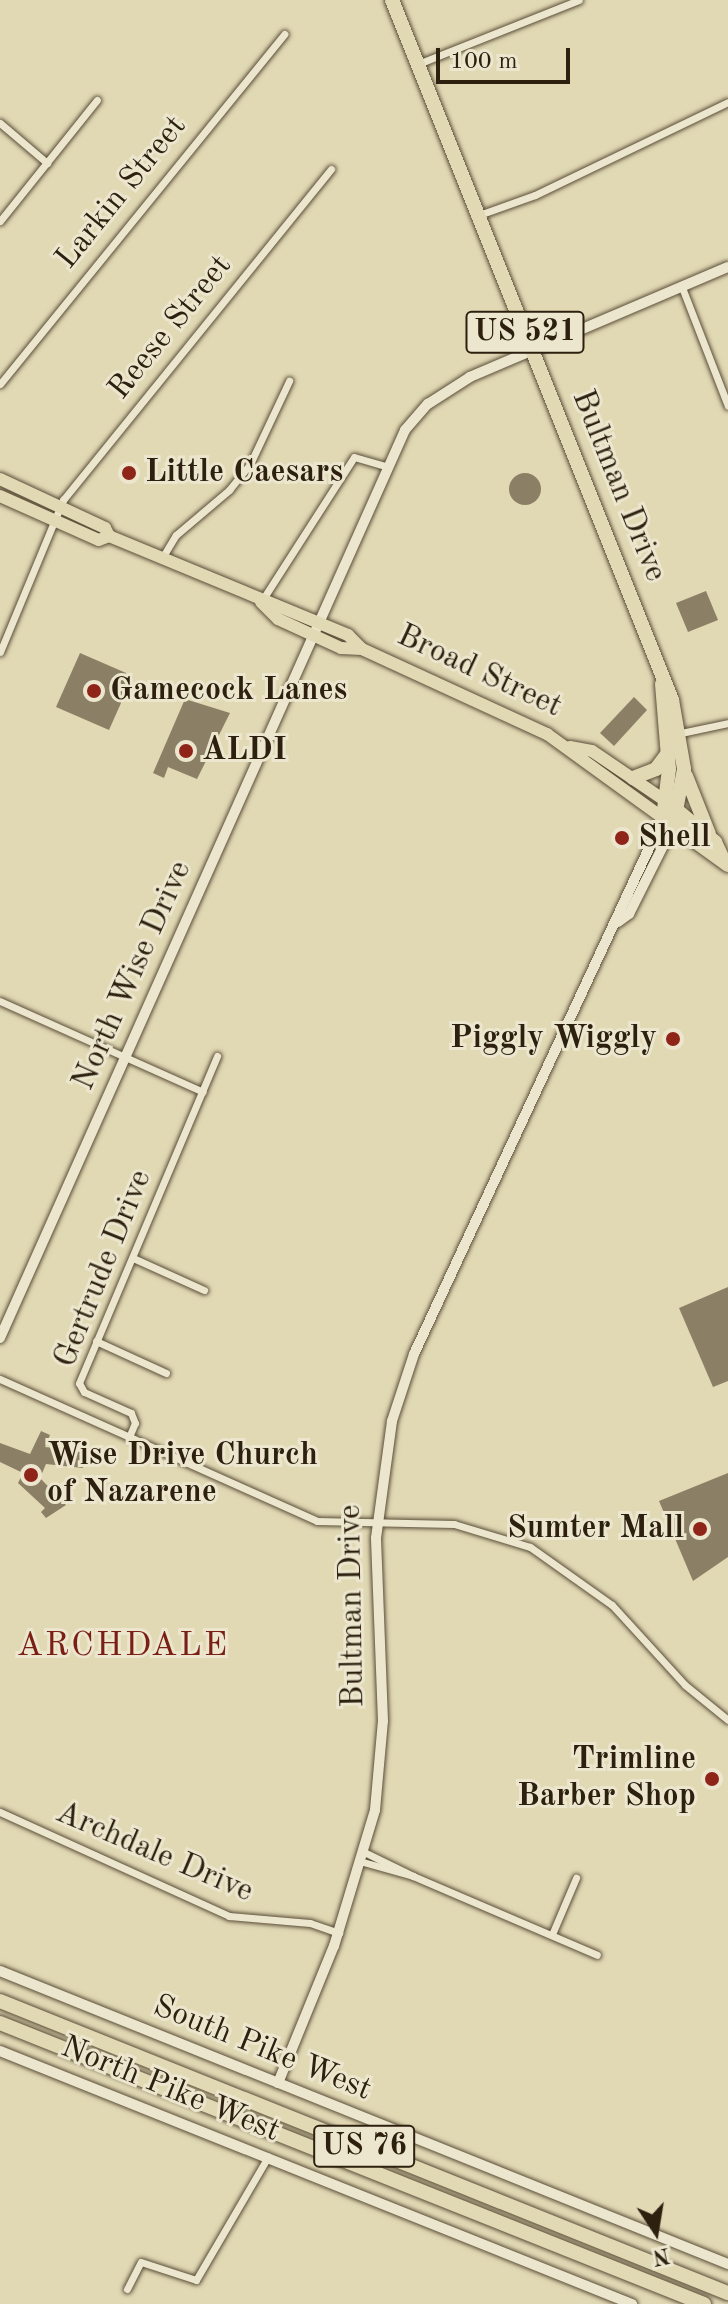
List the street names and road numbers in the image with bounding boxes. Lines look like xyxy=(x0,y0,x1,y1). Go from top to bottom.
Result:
street label: Larkin Street xyxy=(48,108,196,278)
street label: Reese Street xyxy=(101,248,241,408)
road number: US 521 xyxy=(465,306,585,358)
street label: Bultman Drive xyxy=(562,385,674,587)
street label: Broad Street xyxy=(391,617,567,727)
street label: North Wise Drive xyxy=(65,855,201,1097)
street label: Gertrude Drive xyxy=(47,1165,161,1373)
street label: Bultman Drive xyxy=(332,1504,374,1708)
street label: Archdale Drive xyxy=(50,1794,258,1912)
street label: South Pike West xyxy=(147,1988,377,2110)
street label: North Pike West xyxy=(55,2029,285,2151)
road number: US 76 xyxy=(312,2120,416,2172)

